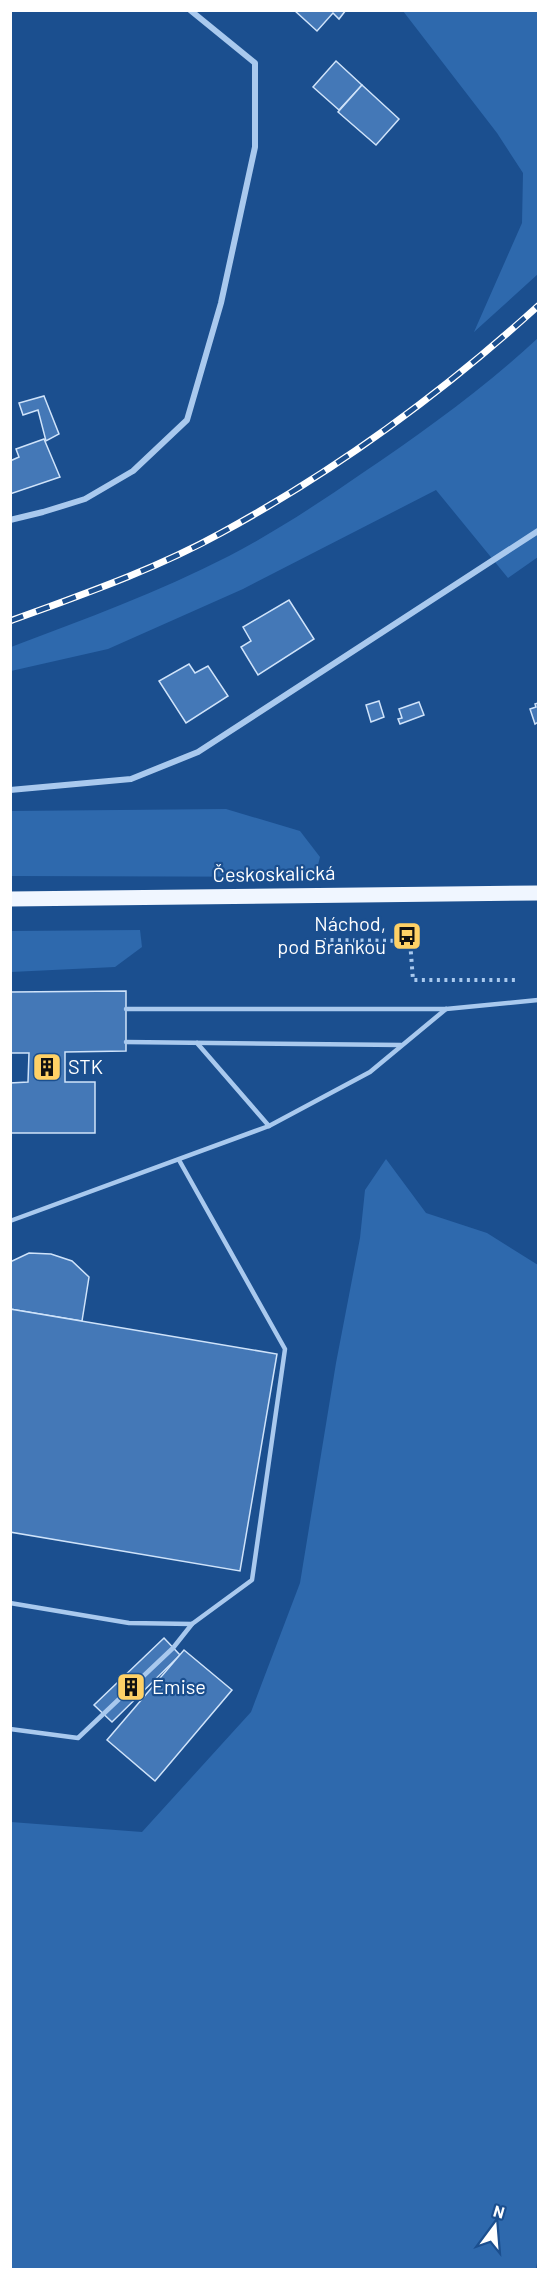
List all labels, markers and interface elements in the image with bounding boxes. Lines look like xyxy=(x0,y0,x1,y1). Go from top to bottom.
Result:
street label: Českoskalická xyxy=(212,860,335,886)
place label: Náchod, pod Brankou xyxy=(277,911,386,958)
bus stop icon: Náchod, pod Brankou xyxy=(391,920,423,952)
building icon: STK xyxy=(31,1051,63,1083)
place label: STK xyxy=(68,1054,103,1078)
building icon: Emise xyxy=(115,1671,147,1703)
place label: Emise xyxy=(152,1674,206,1698)
north arrow xyxy=(465,2196,525,2256)
text: N xyxy=(492,2201,507,2222)

